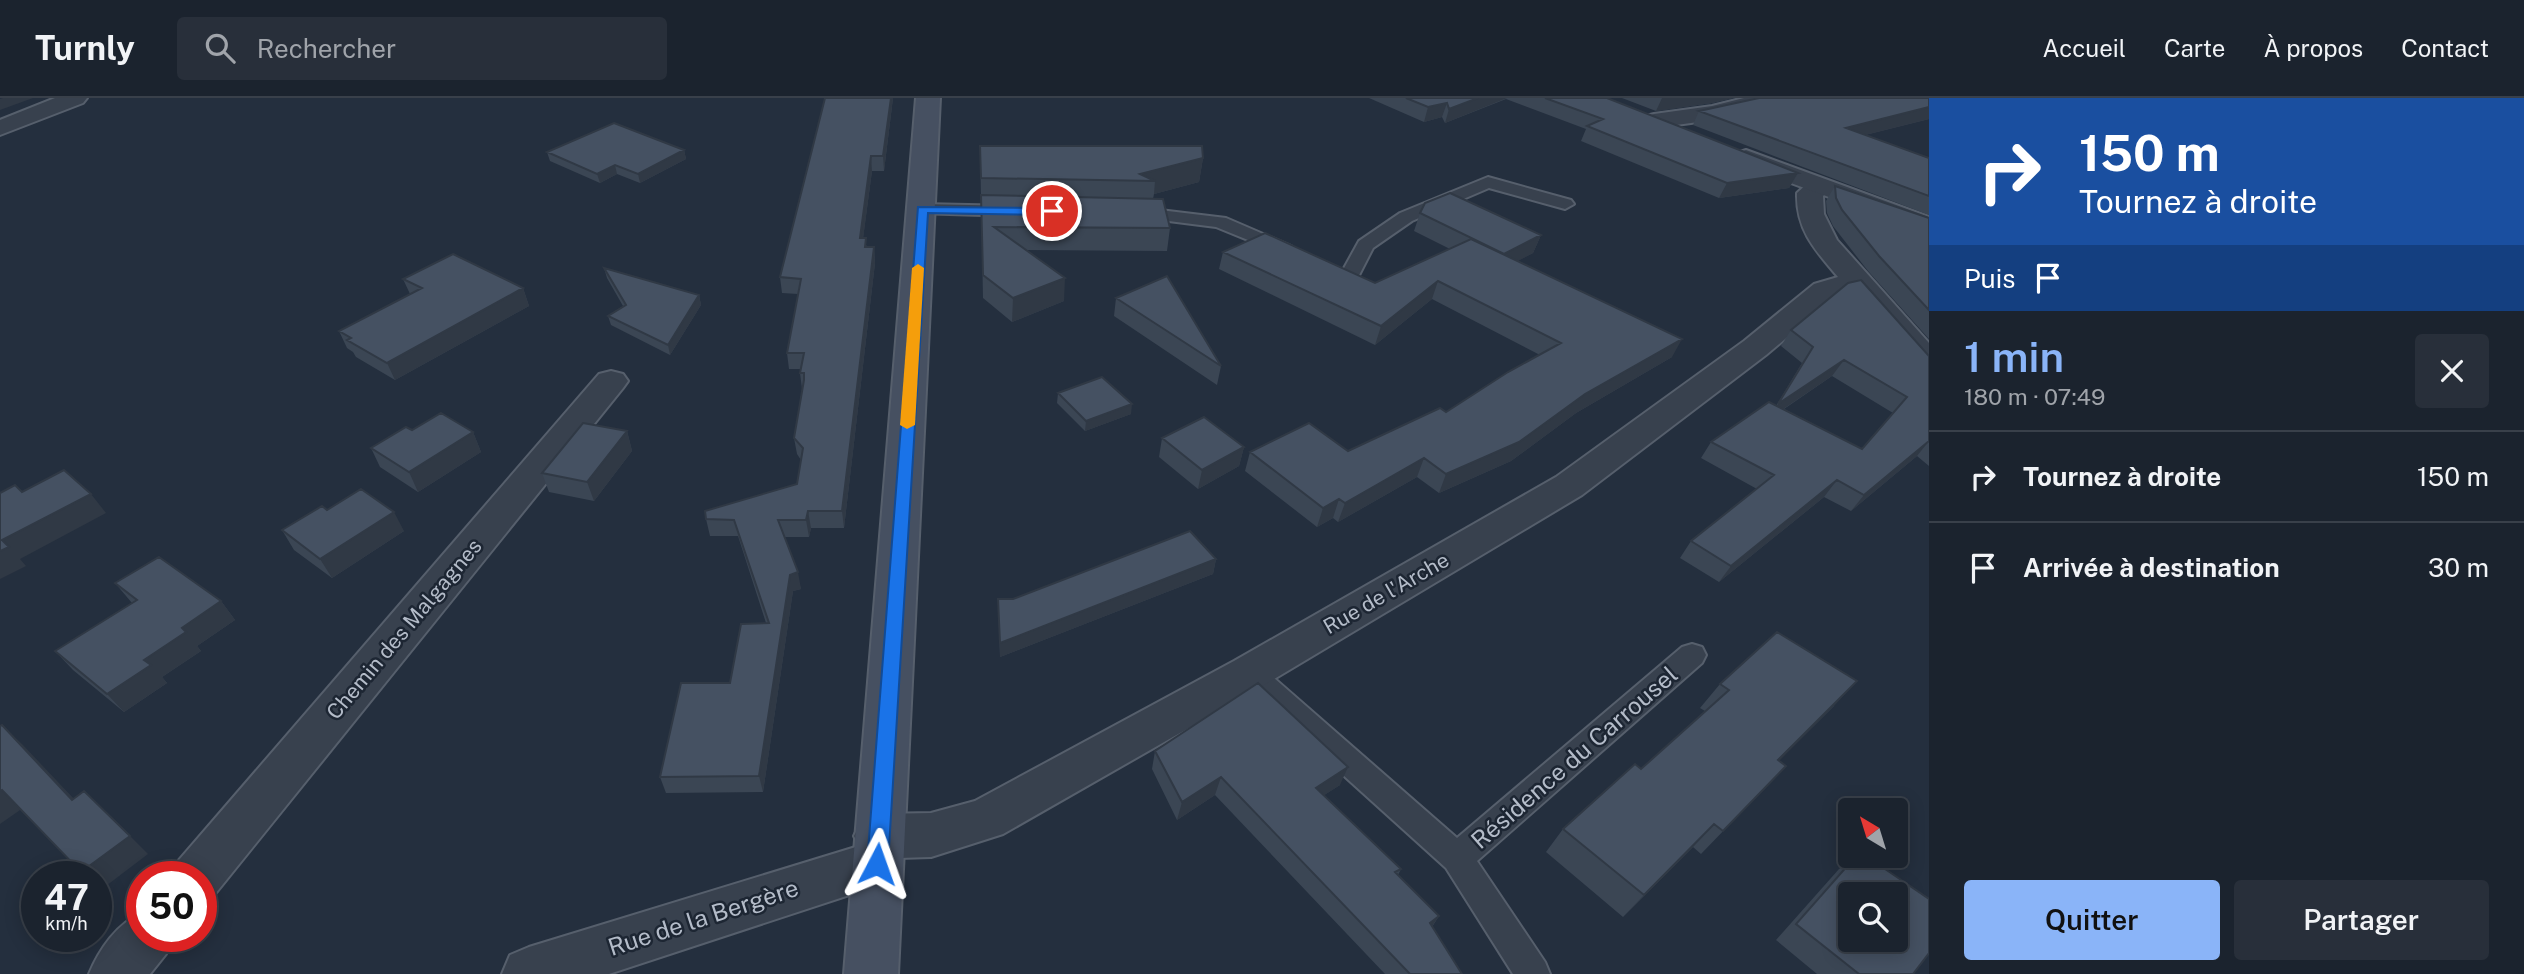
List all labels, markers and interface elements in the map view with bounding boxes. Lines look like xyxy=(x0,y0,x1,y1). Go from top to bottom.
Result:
search box xyxy=(177,17,667,80)
text: Turnly xyxy=(35,29,135,67)
icon: search xyxy=(201,29,239,67)
text: Rechercher xyxy=(257,33,396,64)
text: Accueil xyxy=(2043,34,2126,62)
text: Carte xyxy=(2164,34,2225,62)
text: À propos xyxy=(2263,34,2363,62)
text: Contact xyxy=(2401,34,2489,62)
text: 150 m xyxy=(2079,124,2220,182)
icon: right xyxy=(1964,126,2055,217)
pin xyxy=(1022,181,1082,241)
text: Tournez à droite xyxy=(2079,183,2317,220)
icon: arrive xyxy=(1033,192,1071,230)
icon: arrive xyxy=(2029,259,2067,297)
text: Puis xyxy=(1964,263,2015,294)
text: 1 min xyxy=(1964,332,2064,381)
button: close xyxy=(2415,334,2489,408)
text: 180 m · 07:49 xyxy=(1964,383,2105,410)
icon: right xyxy=(1964,458,2002,496)
text: Tournez à droite xyxy=(2023,461,2221,492)
text: 150 m xyxy=(2417,461,2489,492)
street label: Chemin des Malgagnes xyxy=(321,534,487,724)
street label: Rue de l'Arche xyxy=(1319,547,1453,639)
icon: arrive xyxy=(1964,549,2002,587)
text: Arrivée à destination xyxy=(2023,552,2280,583)
text: 30 m xyxy=(2428,552,2489,583)
street label: Résidence du Carrousel xyxy=(1465,660,1683,854)
north arrow xyxy=(1838,798,1908,868)
map controls xyxy=(1838,798,1908,952)
position arrow xyxy=(840,827,914,901)
speed limit sign: 50 xyxy=(126,861,217,952)
street label: Rue de la Bergère xyxy=(604,873,802,961)
text: 47 xyxy=(44,877,89,918)
button: Quitter xyxy=(1964,880,2220,960)
button: Partager xyxy=(2234,880,2489,960)
button: search xyxy=(1838,882,1908,952)
text: km/h xyxy=(45,913,88,934)

